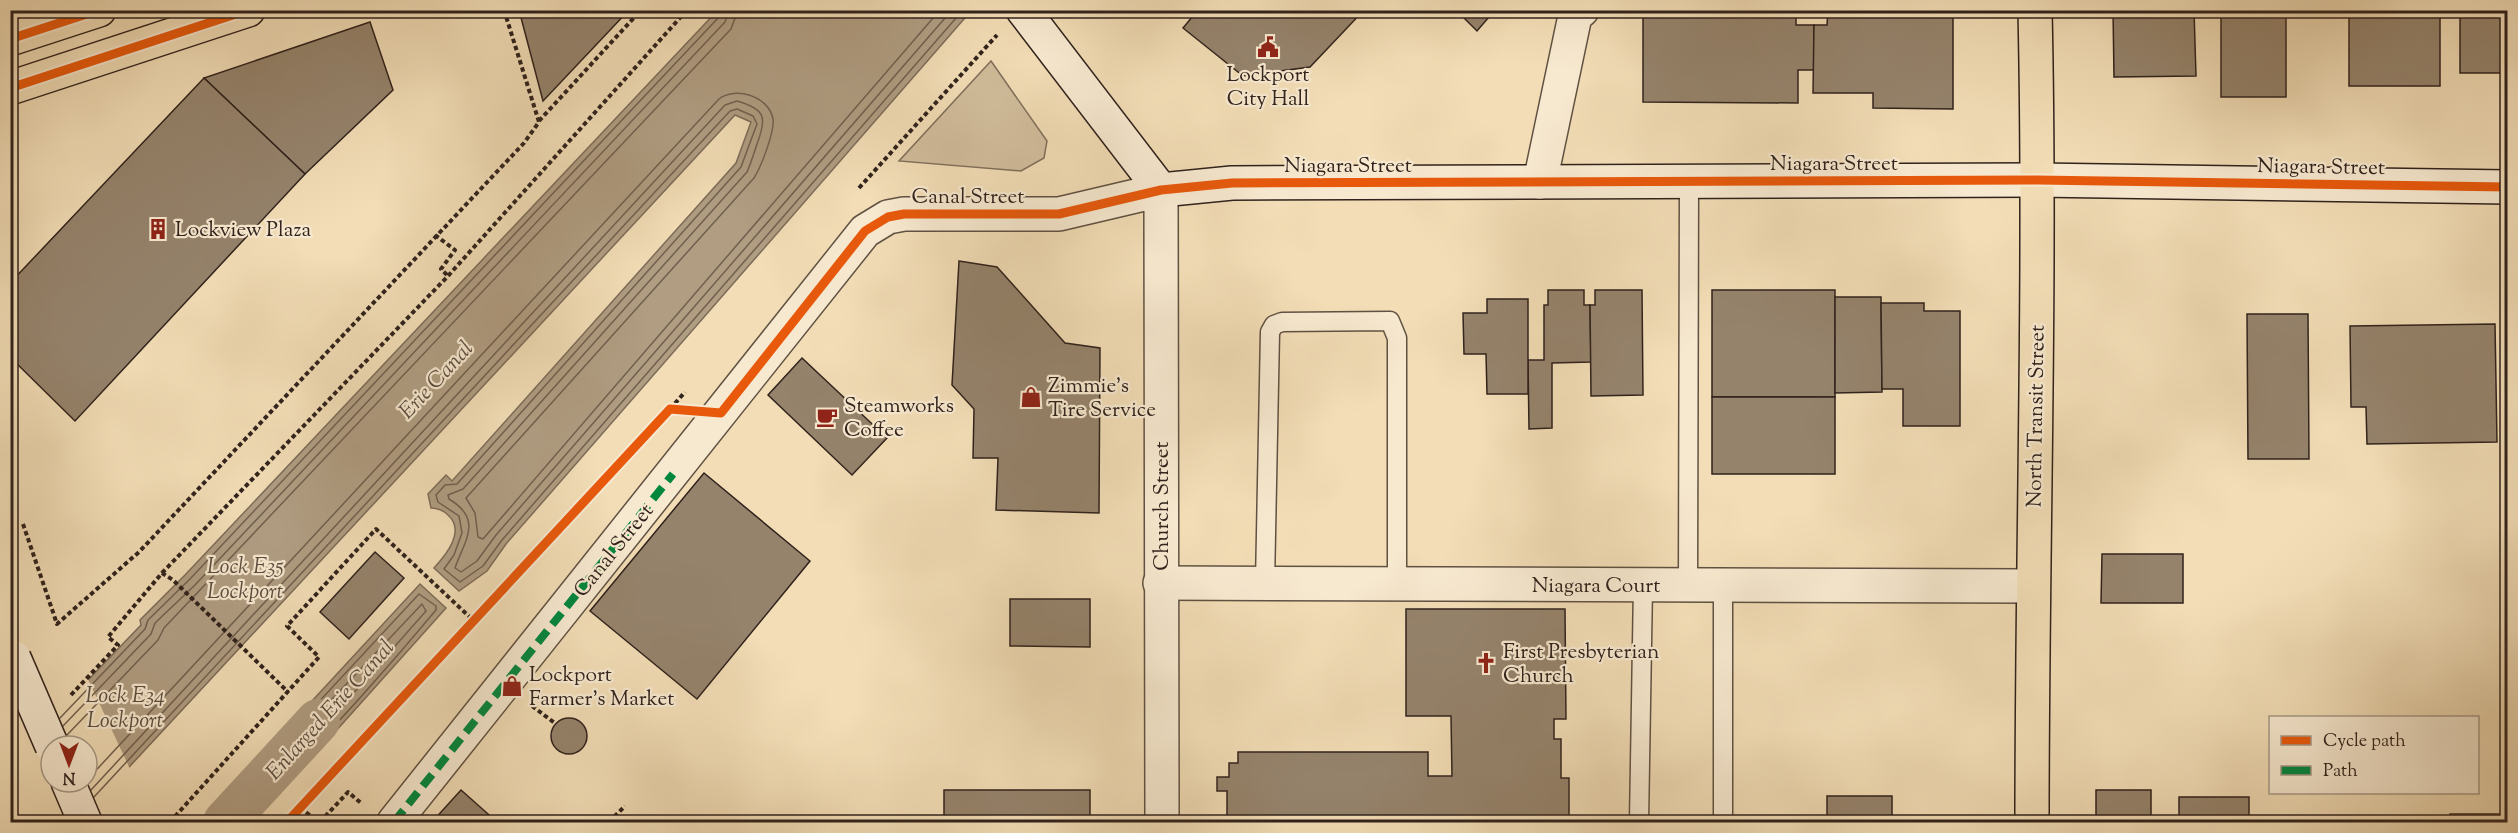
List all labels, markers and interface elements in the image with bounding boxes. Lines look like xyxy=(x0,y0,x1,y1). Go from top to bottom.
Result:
public building icon: Lockport City Hall xyxy=(1256,35,1280,59)
place label: Lockport City Hall xyxy=(1227,61,1309,115)
street label: Niagara Street xyxy=(1770,150,1898,180)
street label: Niagara Street xyxy=(1284,152,1412,182)
street label: Niagara Street xyxy=(2257,152,2385,184)
street label: Canal Street xyxy=(912,183,1024,213)
place label: Lockview Plaza xyxy=(175,216,311,246)
building icon: Lockview Plaza xyxy=(146,217,170,241)
street label: North Transit Street xyxy=(2020,324,2054,508)
water label: Erie Canal xyxy=(392,334,482,427)
place label: Zimmie's Tire Service xyxy=(1048,372,1156,426)
shop icon: Zimmie's Tire Service xyxy=(1019,385,1043,409)
place label: Steamworks Coffee xyxy=(844,392,954,446)
cafe icon: Steamworks Coffee xyxy=(815,405,839,429)
street label: Church Street xyxy=(1148,441,1178,571)
street label: Canal Street xyxy=(567,498,662,605)
water label: Lock E35 Lockport xyxy=(207,552,284,609)
street label: Niagara Court xyxy=(1532,572,1660,602)
water label: Enlarged Erie Canal xyxy=(259,634,403,788)
place label: First Presbyterian Church xyxy=(1503,638,1659,692)
church icon: First Presbyterian Church xyxy=(1474,651,1498,675)
place label: Lockport Farmer's Market xyxy=(529,661,674,715)
shop icon: Lockport Farmer's Market xyxy=(500,674,524,698)
water label: Lock E34 Lockport xyxy=(85,681,165,738)
legend xyxy=(2269,716,2479,794)
text: Cycle path xyxy=(2323,729,2406,755)
north arrow xyxy=(39,734,99,794)
text: Path xyxy=(2323,759,2358,785)
text: N xyxy=(62,765,75,788)

